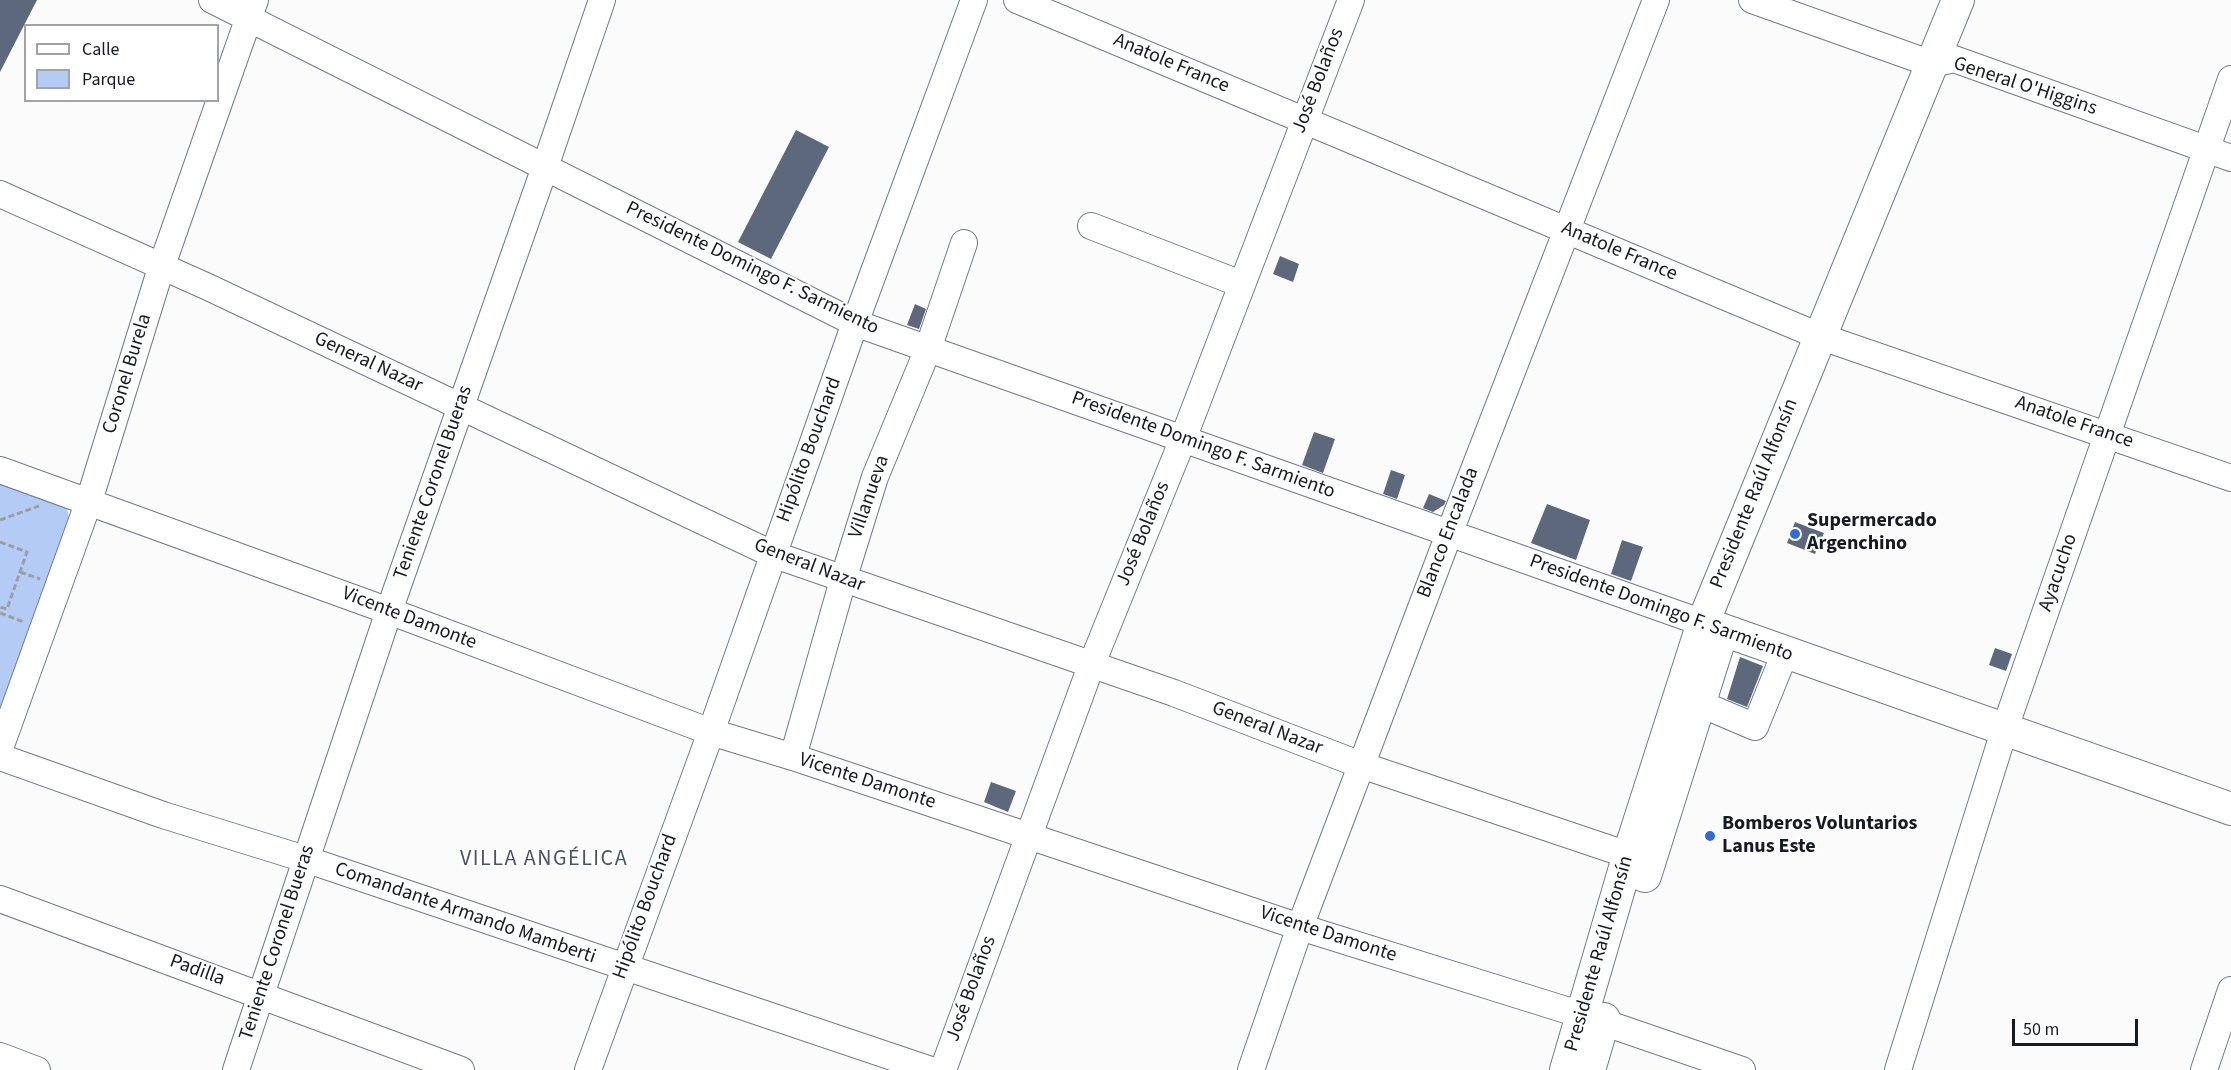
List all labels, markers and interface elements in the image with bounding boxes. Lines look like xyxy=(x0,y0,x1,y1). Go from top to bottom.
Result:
legend xyxy=(24,24,219,102)
street label: José Bolaños xyxy=(1288,25,1350,137)
street label: Anatole France xyxy=(1109,29,1233,99)
text: Calle xyxy=(82,37,119,62)
street label: General O'Higgins xyxy=(1950,53,2100,121)
text: Parque xyxy=(82,67,135,92)
street label: Presidente Domingo F. Sarmiento xyxy=(622,197,882,341)
street label: Anatole France xyxy=(1557,217,1681,287)
street label: Coronel Burela xyxy=(98,311,158,437)
street label: General Nazar xyxy=(310,327,426,399)
street label: Hipólito Bouchard xyxy=(773,374,847,526)
street label: Teniente Coronel Bueras xyxy=(389,383,479,583)
street label: Presidente Domingo F. Sarmiento xyxy=(1068,387,1338,505)
street label: Anatole France xyxy=(2012,392,2136,454)
street label: Presidente Raúl Alfonsín xyxy=(1706,396,1804,592)
street label: Villanueva xyxy=(845,452,895,542)
street label: Blanco Encalada xyxy=(1413,464,1485,602)
street label: José Bolaños xyxy=(1112,478,1176,590)
place label: Supermercado Argenchino xyxy=(1807,510,1937,557)
marker: Supermercado Argenchino xyxy=(1788,527,1802,541)
street label: Ayacucho xyxy=(2035,531,2083,615)
street label: General Nazar xyxy=(750,534,868,598)
street label: Presidente Domingo F. Sarmiento xyxy=(1526,550,1796,668)
street label: Vicente Damonte xyxy=(338,582,480,656)
street label: General Nazar xyxy=(1208,697,1326,761)
street label: Vicente Damonte xyxy=(796,749,938,815)
place label: Bomberos Voluntarios Lanus Este xyxy=(1722,813,1917,860)
marker: Bomberos Voluntarios Lanus Este xyxy=(1703,829,1717,843)
street label: Hipólito Bouchard xyxy=(609,831,683,983)
street label: Teniente Coronel Bueras xyxy=(235,842,321,1044)
district label: VILLA ANGÉLICA xyxy=(460,847,628,873)
street label: Presidente Raúl Alfonsín xyxy=(1561,853,1639,1055)
street label: Comandante Armando Mamberti xyxy=(331,858,599,970)
street label: Vicente Damonte xyxy=(1257,902,1399,968)
street label: José Bolaños xyxy=(942,933,1002,1045)
street label: Padilla xyxy=(166,950,228,992)
scale bar xyxy=(2015,1007,2141,1045)
text: 50 m xyxy=(2023,1017,2059,1042)

